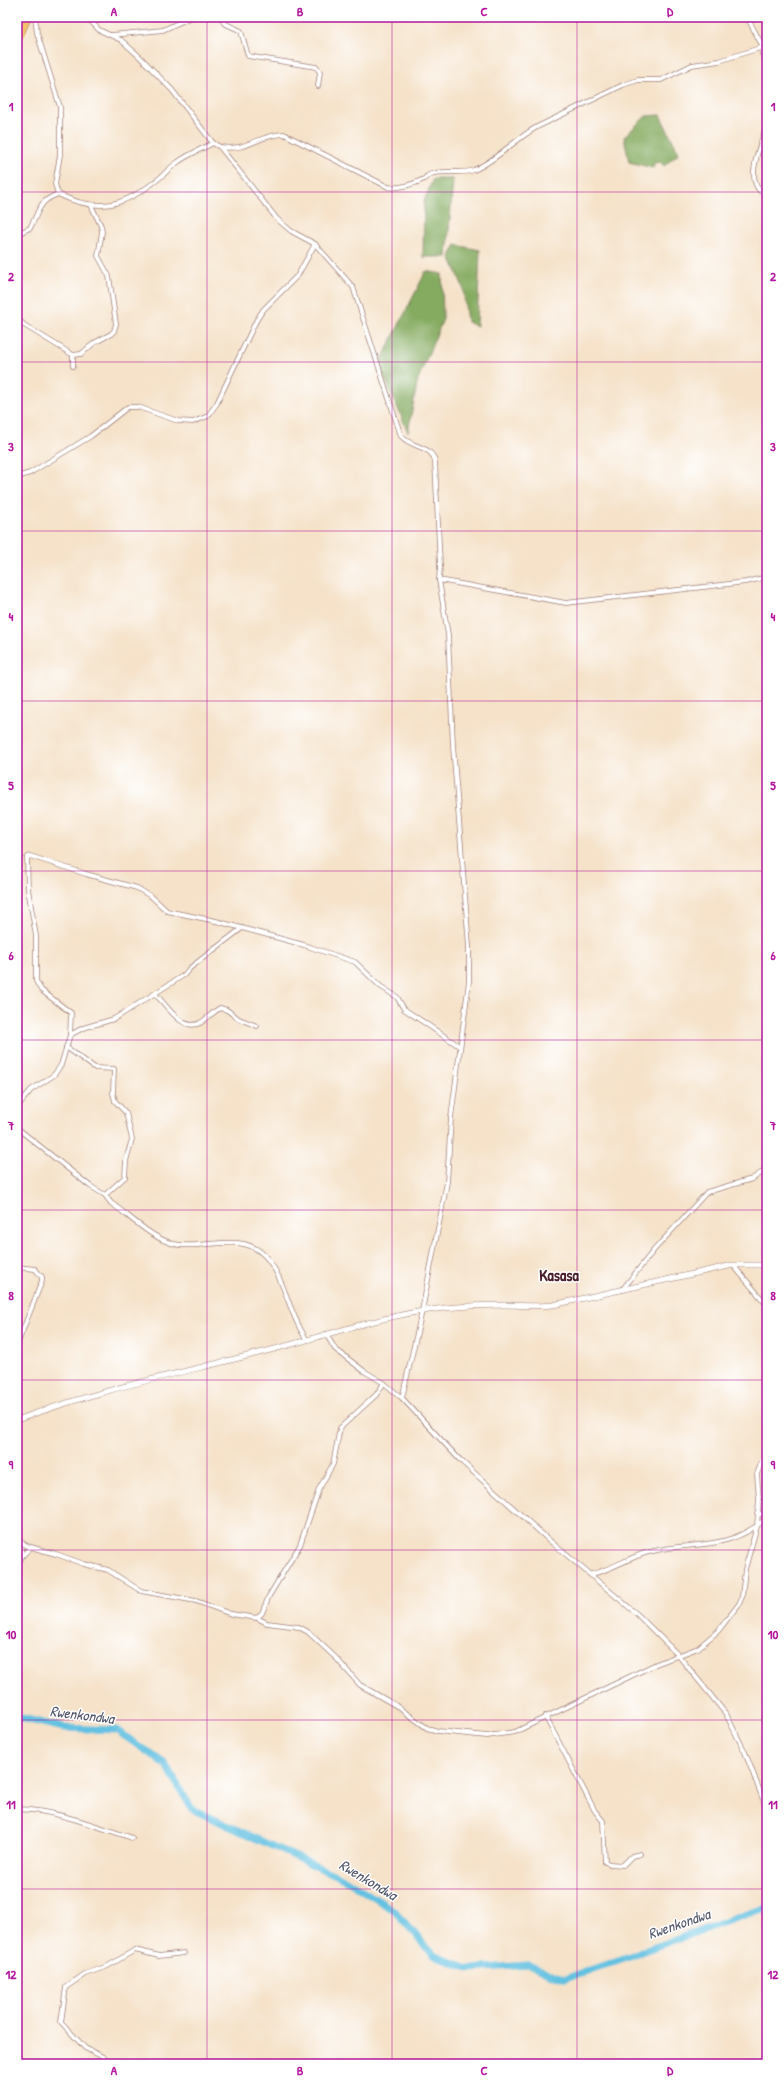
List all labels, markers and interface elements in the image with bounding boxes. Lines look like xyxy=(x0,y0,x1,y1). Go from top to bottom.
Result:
text: A xyxy=(111,2,118,20)
text: B xyxy=(297,2,304,20)
text: C xyxy=(480,2,488,20)
text: D xyxy=(667,2,674,20)
text: 1 xyxy=(9,97,14,115)
text: 1 xyxy=(771,97,776,115)
text: 2 xyxy=(8,267,15,285)
text: 2 xyxy=(770,267,777,285)
text: 3 xyxy=(8,437,14,455)
text: 3 xyxy=(770,437,776,455)
text: 4 xyxy=(9,607,14,625)
text: 4 xyxy=(771,607,776,625)
text: 5 xyxy=(8,776,14,794)
text: 5 xyxy=(770,776,776,794)
text: 6 xyxy=(8,946,14,964)
text: 6 xyxy=(770,946,776,964)
text: 7 xyxy=(7,1116,15,1134)
text: 7 xyxy=(769,1116,777,1134)
district label: Kasasa xyxy=(539,1264,579,1286)
text: 8 xyxy=(8,1286,14,1304)
text: 8 xyxy=(770,1286,776,1304)
text: 9 xyxy=(9,1455,14,1473)
text: 9 xyxy=(771,1455,776,1473)
text: 10 xyxy=(6,1625,16,1643)
text: 10 xyxy=(768,1625,778,1643)
water label: Rwenkondwa xyxy=(49,1700,117,1729)
text: 11 xyxy=(6,1795,16,1813)
text: 11 xyxy=(768,1795,778,1813)
water label: Rwenkondwa xyxy=(335,1854,403,1906)
water label: Rwenkondwa xyxy=(645,1902,715,1944)
text: 12 xyxy=(6,1965,17,1983)
text: 12 xyxy=(768,1965,779,1983)
text: A xyxy=(111,2061,118,2079)
text: B xyxy=(297,2061,304,2079)
text: C xyxy=(480,2061,488,2079)
text: D xyxy=(667,2061,674,2079)

